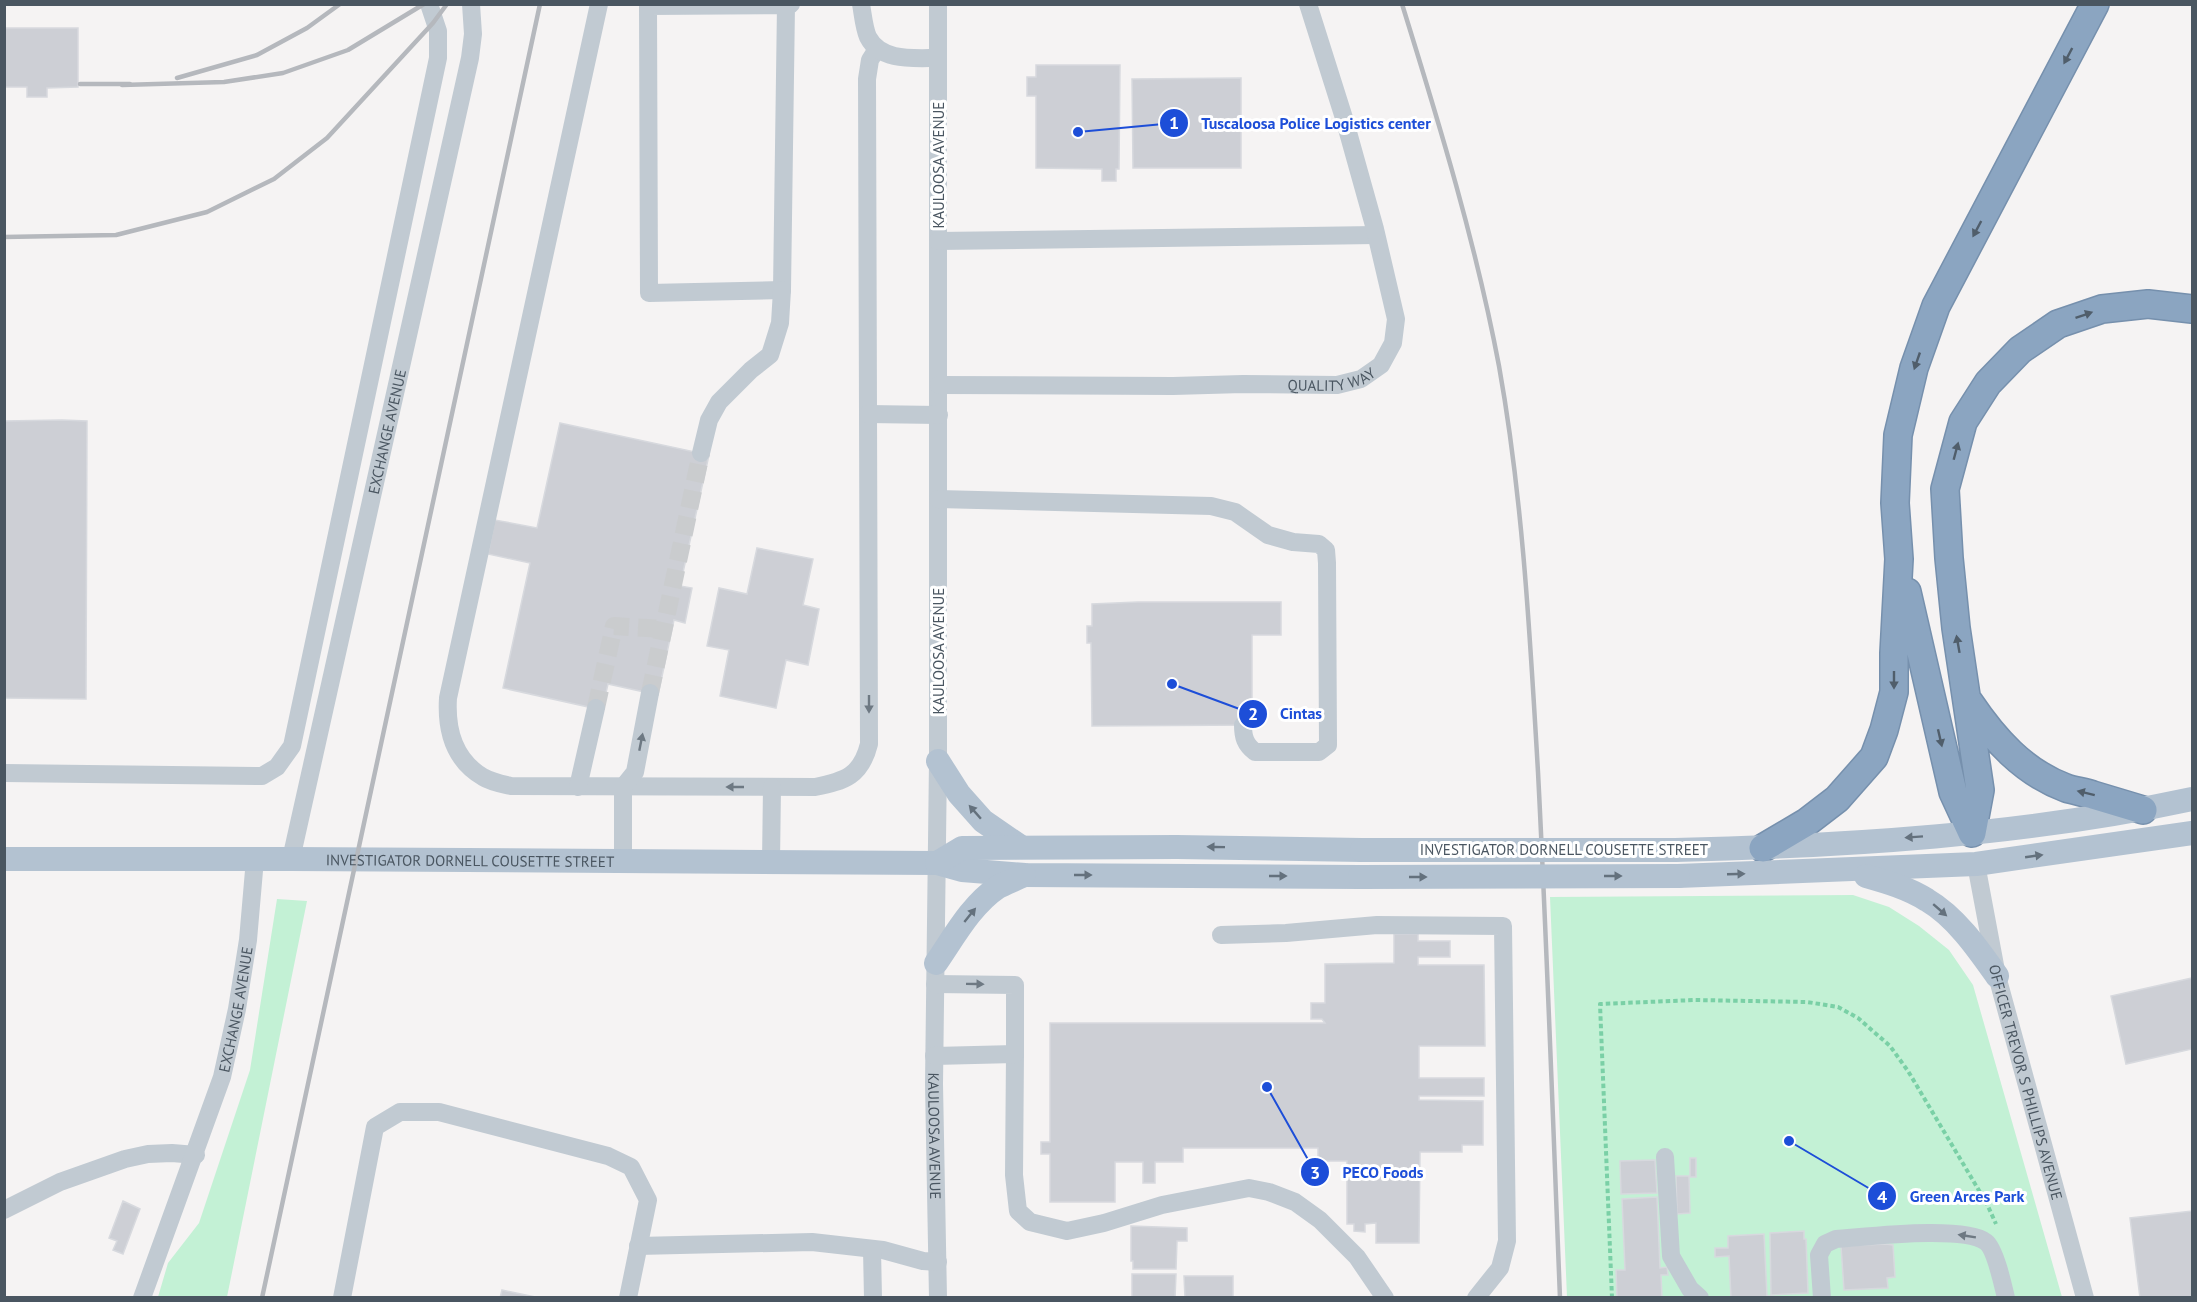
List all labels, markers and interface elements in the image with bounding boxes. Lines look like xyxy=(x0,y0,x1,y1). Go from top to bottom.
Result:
one-way arrow xyxy=(2063,48,2073,65)
street label: KAULOOSA AVENUE xyxy=(929,102,948,228)
callout: Tuscaloosa Police Logistics center xyxy=(1159,106,1442,140)
text: 1 xyxy=(1169,111,1179,134)
text: Tuscaloosa Police Logistics center xyxy=(1201,113,1431,133)
one-way arrow xyxy=(1973,220,1983,238)
one-way arrow xyxy=(2075,310,2093,320)
one-way arrow xyxy=(1911,352,1921,370)
street label: QUALITY WAY xyxy=(1287,362,1379,395)
street label: EXCHANGE AVENUE xyxy=(363,367,410,496)
one-way arrow xyxy=(1951,441,1961,460)
street label: KAULOOSA AVENUE xyxy=(929,588,948,714)
one-way arrow xyxy=(1954,634,1963,653)
one-way arrow xyxy=(1889,670,1899,689)
one-way arrow xyxy=(864,695,874,714)
callout: Cintas xyxy=(1238,697,1334,731)
text: 2 xyxy=(1248,702,1258,725)
text: Cintas xyxy=(1280,703,1322,723)
one-way arrow xyxy=(1935,729,1945,748)
one-way arrow xyxy=(636,732,645,751)
one-way arrow xyxy=(726,782,745,792)
one-way arrow xyxy=(2077,788,2096,798)
one-way arrow xyxy=(969,805,982,820)
one-way arrow xyxy=(1904,832,1923,842)
street label: INVESTIGATOR DORNELL COUSETTE STREET xyxy=(1420,840,1709,859)
one-way arrow xyxy=(1207,843,1226,852)
street label: INVESTIGATOR DORNELL COUSETTE STREET xyxy=(326,850,615,871)
one-way arrow xyxy=(2025,852,2044,861)
one-way arrow xyxy=(1727,869,1746,879)
one-way arrow xyxy=(1074,870,1093,880)
one-way arrow xyxy=(1269,871,1288,881)
one-way arrow xyxy=(1604,871,1623,881)
one-way arrow xyxy=(1409,872,1428,881)
one-way arrow xyxy=(1932,903,1947,916)
one-way arrow xyxy=(963,908,976,923)
street label: EXCHANGE AVENUE xyxy=(214,945,256,1074)
street label: OFFICER TREVOR S PHILLIPS AVENUE xyxy=(1986,963,2067,1202)
one-way arrow xyxy=(965,979,984,989)
street label: KAULOOSA AVENUE xyxy=(924,1072,946,1200)
callout: PECO Foods xyxy=(1300,1155,1435,1189)
text: 3 xyxy=(1310,1161,1320,1184)
text: PECO Foods xyxy=(1342,1162,1424,1182)
callout: Green Arces Park xyxy=(1867,1179,2036,1213)
text: 4 xyxy=(1877,1185,1887,1208)
text: Green Arces Park xyxy=(1910,1186,2024,1206)
one-way arrow xyxy=(1958,1231,1977,1240)

